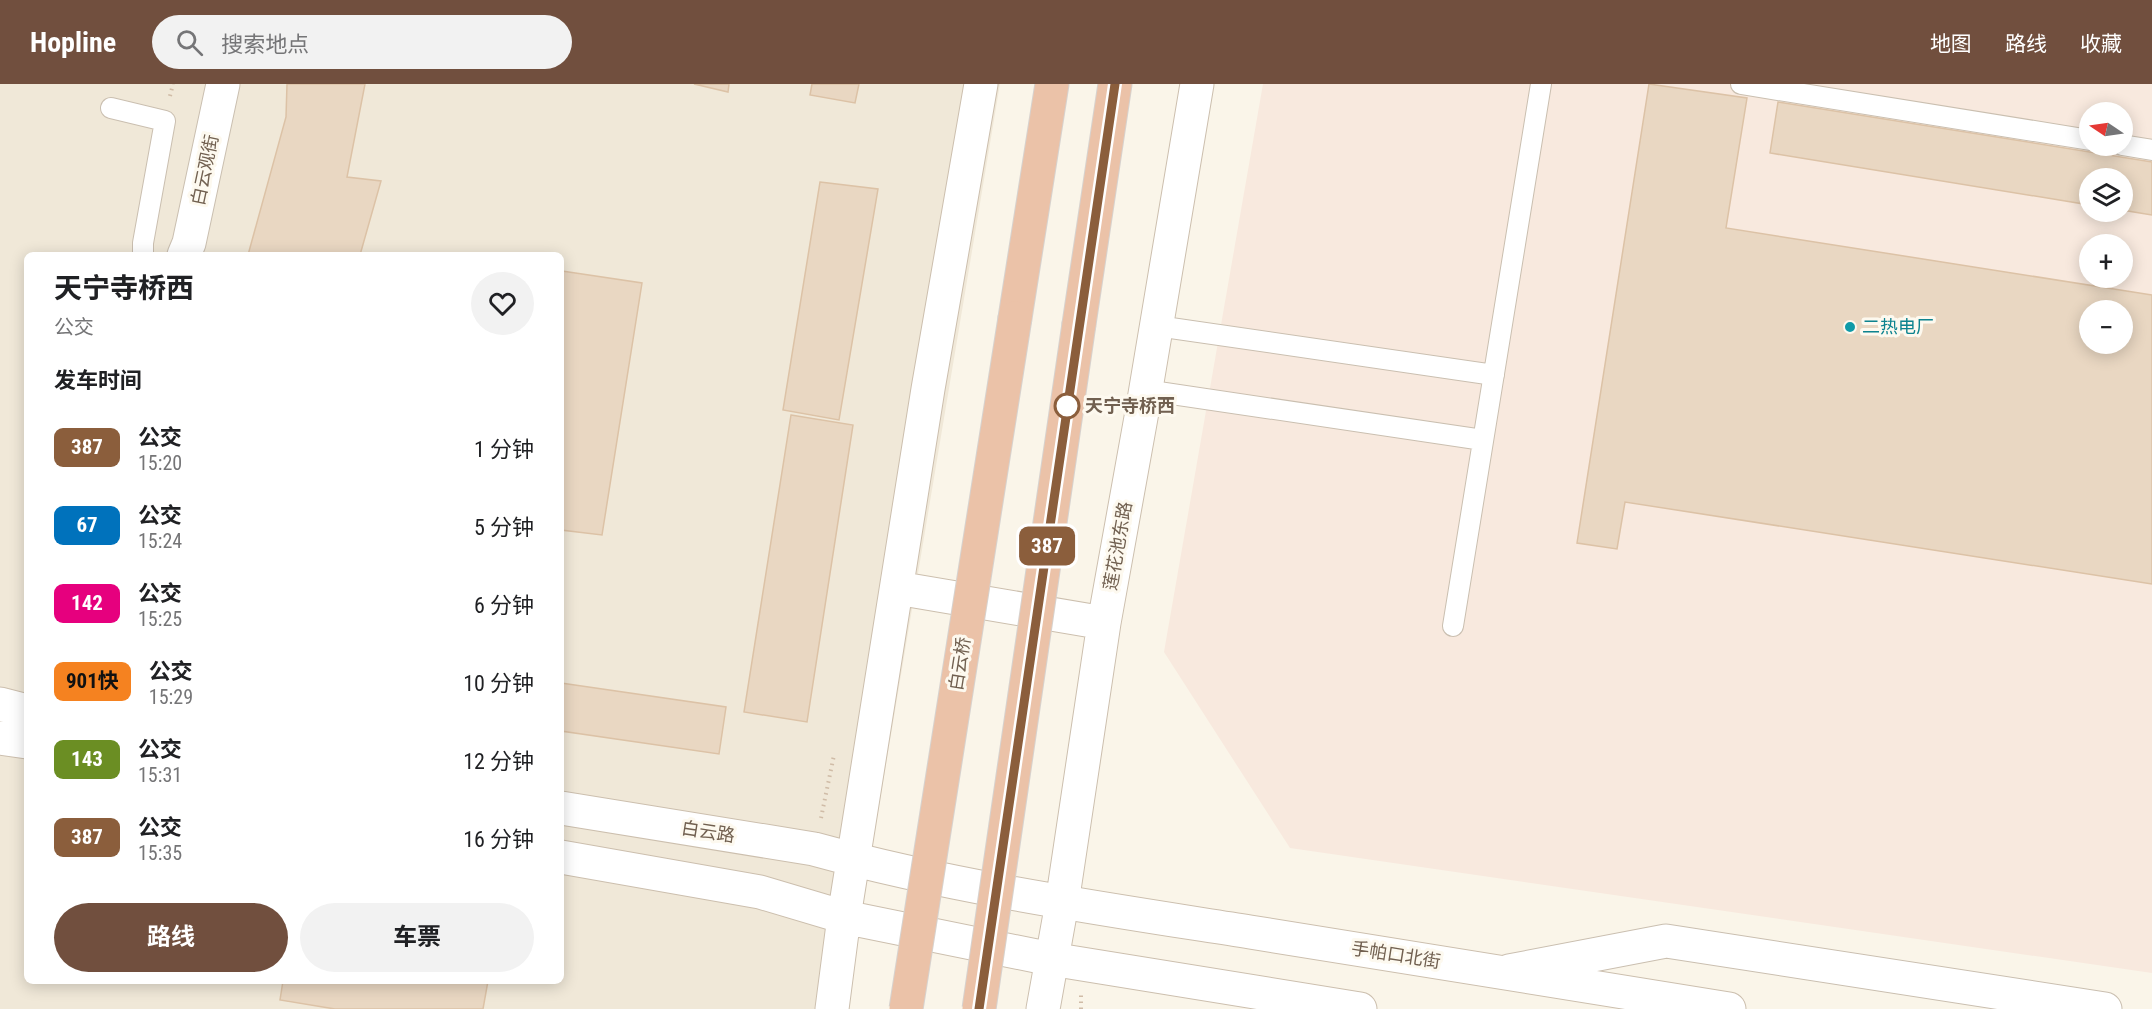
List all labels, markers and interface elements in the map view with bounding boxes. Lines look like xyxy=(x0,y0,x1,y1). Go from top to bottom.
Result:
search box xyxy=(152,15,572,69)
text: Hopline xyxy=(30,26,116,59)
icon: search xyxy=(173,26,206,59)
text: 搜索地点 xyxy=(221,32,309,57)
text: 地图 xyxy=(1930,32,1972,56)
text: 路线 xyxy=(2005,32,2047,56)
text: 收藏 xyxy=(2080,32,2122,56)
north arrow xyxy=(2079,102,2133,156)
map controls xyxy=(2079,102,2133,354)
street label: 白云观街 xyxy=(187,132,222,207)
button: layers xyxy=(2079,168,2133,222)
button: + xyxy=(2079,234,2133,288)
text: 天宁寺桥西 xyxy=(54,272,194,305)
button: heart xyxy=(471,272,534,335)
button: − xyxy=(2079,300,2133,354)
text: 公交 xyxy=(54,315,94,339)
place label: 二热电厂 xyxy=(1862,316,1934,337)
marker: 二热电厂 xyxy=(1843,320,1857,334)
text: 发车时间 xyxy=(54,368,142,393)
marker: 天宁寺桥西 xyxy=(1054,393,1080,419)
place label: 天宁寺桥西 xyxy=(1085,395,1175,416)
text: 公交 xyxy=(138,425,182,450)
text: 387 xyxy=(71,435,103,459)
text: 1 分钟 xyxy=(474,437,534,462)
text: 15:20 xyxy=(138,451,182,475)
street label: 莲花池东路 xyxy=(1099,500,1136,592)
text: 公交 xyxy=(138,503,182,528)
text: 67 xyxy=(76,513,98,537)
text: 5 分钟 xyxy=(474,515,534,540)
line badge: 387 xyxy=(1012,526,1082,566)
text: 15:24 xyxy=(138,529,182,553)
text: 387 xyxy=(1031,534,1063,558)
text: 公交 xyxy=(138,581,182,606)
text: 142 xyxy=(71,591,103,615)
text: 6 分钟 xyxy=(474,593,534,618)
text: 15:25 xyxy=(138,607,182,631)
street label: 白云桥 xyxy=(945,636,974,692)
text: 公交 xyxy=(149,659,193,684)
text: 901快 xyxy=(66,669,119,693)
text: 10 分钟 xyxy=(463,671,534,696)
text: 15:29 xyxy=(149,685,193,709)
text: 公交 xyxy=(138,737,182,762)
text: 143 xyxy=(71,747,103,771)
text: 12 分钟 xyxy=(463,749,534,774)
text: 15:31 xyxy=(138,763,182,787)
text: 公交 xyxy=(138,815,182,840)
street label: 白云路 xyxy=(680,817,736,846)
text: 387 xyxy=(71,825,103,849)
text: 16 分钟 xyxy=(463,827,534,852)
text: 15:35 xyxy=(138,841,182,865)
button: 路线 xyxy=(54,903,288,972)
button: 车票 xyxy=(300,903,534,972)
street label: 手帕口北街 xyxy=(1350,937,1442,972)

